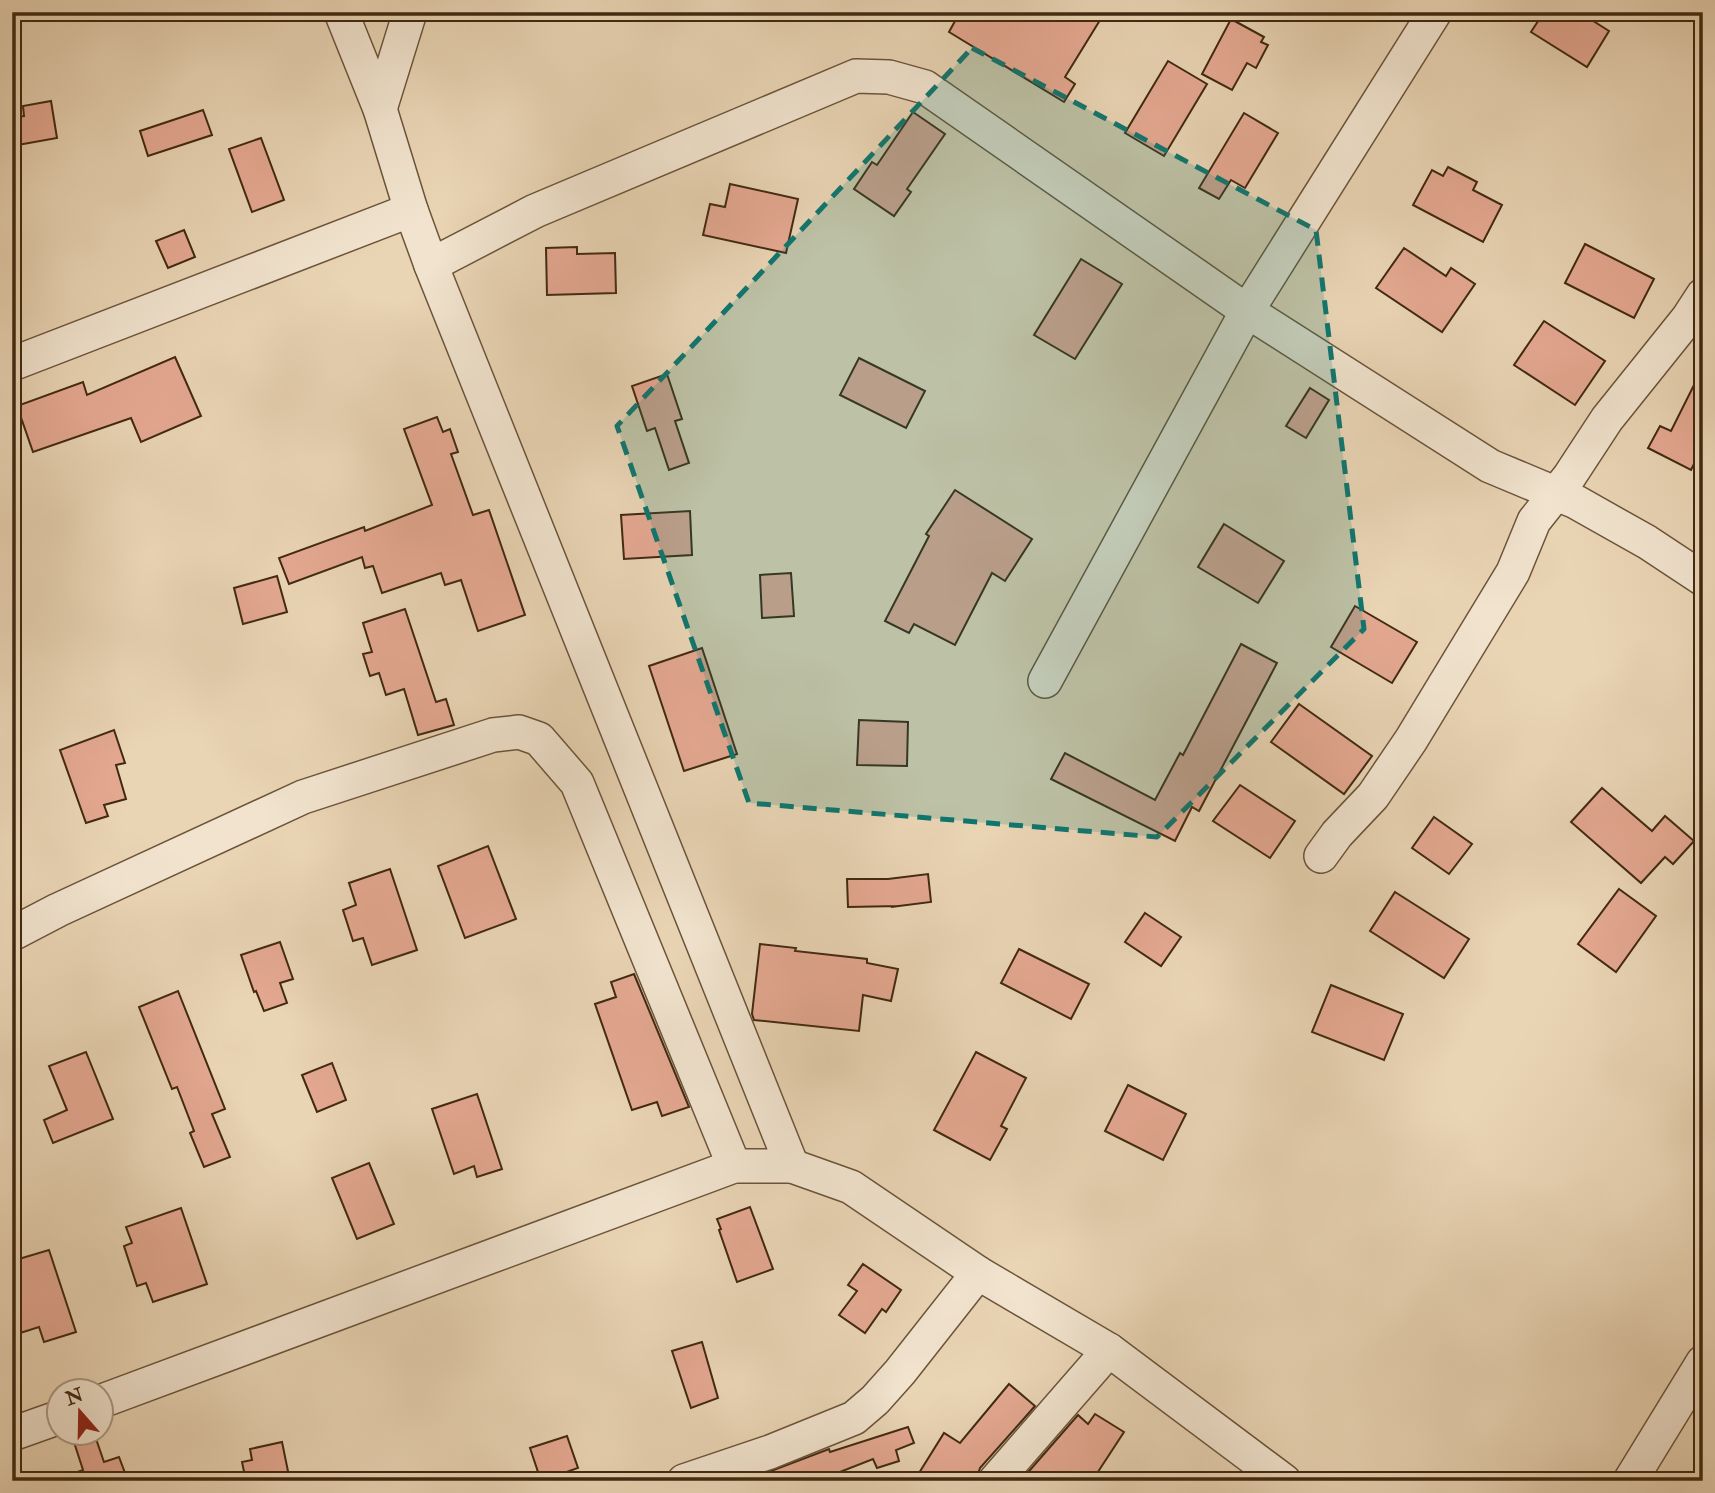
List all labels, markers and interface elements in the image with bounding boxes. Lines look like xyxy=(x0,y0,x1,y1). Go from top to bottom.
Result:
north arrow xyxy=(46,1378,116,1448)
text: N xyxy=(61,1382,88,1411)

